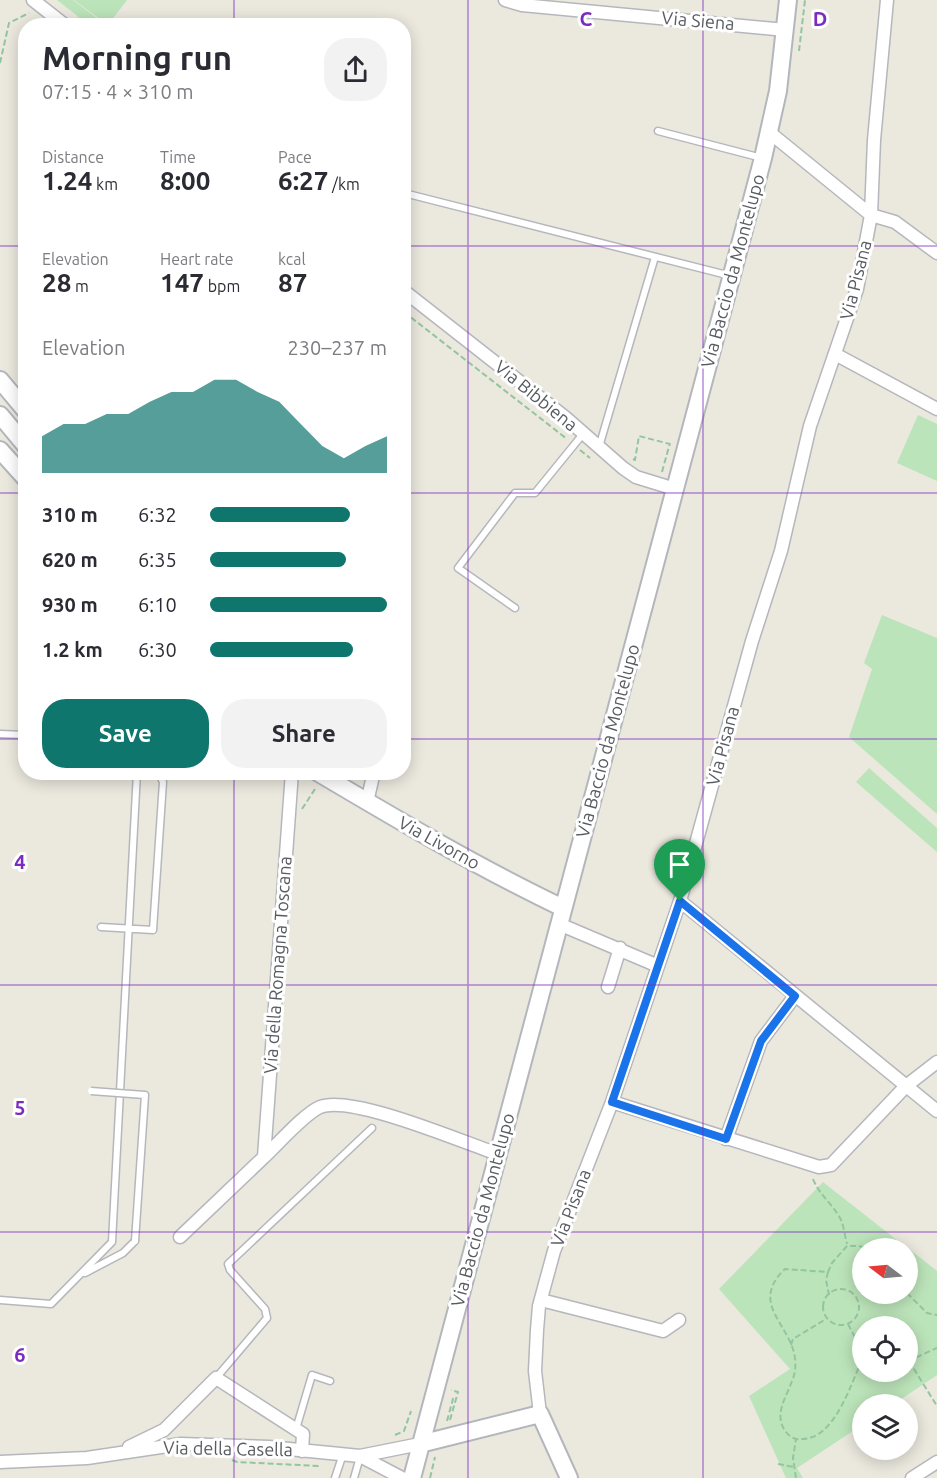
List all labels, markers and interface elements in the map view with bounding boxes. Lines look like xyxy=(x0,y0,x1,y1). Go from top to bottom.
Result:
text: C xyxy=(580,7,593,30)
street label: Via Siena xyxy=(661,7,735,33)
text: D xyxy=(813,7,827,30)
button: share xyxy=(324,38,387,101)
text: Morning run xyxy=(42,39,232,76)
text: 07:15 · 4 × 310 m xyxy=(42,80,194,103)
text: Distance xyxy=(42,148,104,166)
text: Time xyxy=(160,148,196,166)
text: Pace xyxy=(278,148,312,166)
text: 1.24 xyxy=(42,166,92,195)
text: 8:00 xyxy=(160,166,210,195)
text: 6:27 xyxy=(278,166,328,195)
street label: Via Baccio da Montelupo xyxy=(697,172,768,370)
text: km xyxy=(92,175,118,193)
text: /km xyxy=(328,175,360,193)
street label: Via Pisana xyxy=(835,238,875,322)
text: Elevation xyxy=(42,250,109,268)
text: Heart rate xyxy=(160,250,234,268)
text: kcal xyxy=(278,250,306,268)
text: 28 xyxy=(42,268,71,297)
text: 147 xyxy=(160,268,204,297)
text: 87 xyxy=(278,268,307,297)
text: m xyxy=(71,277,89,295)
text: bpm xyxy=(204,277,240,295)
text: Elevation xyxy=(42,336,125,359)
text: 230–237 m xyxy=(288,336,387,359)
street label: Via Bibbiena xyxy=(491,356,582,435)
text: 310 m xyxy=(42,503,98,526)
text: 6:32 xyxy=(138,503,177,526)
text: 620 m xyxy=(42,548,98,571)
text: 6:35 xyxy=(138,548,177,571)
text: 930 m xyxy=(42,593,98,616)
text: 6:10 xyxy=(138,593,177,616)
text: 1.2 km xyxy=(42,638,103,661)
text: 6:30 xyxy=(138,638,177,661)
street label: Via Baccio da Montelupo xyxy=(572,642,643,840)
button: Save xyxy=(42,699,209,768)
button: Share xyxy=(221,699,387,768)
street label: Via Pisana xyxy=(702,704,742,788)
street label: Via Livorno xyxy=(395,812,484,873)
pin xyxy=(654,839,705,901)
icon: arrive xyxy=(663,848,696,881)
text: 4 xyxy=(14,850,26,873)
street label: Via della Romagna Toscana xyxy=(259,855,295,1074)
text: 5 xyxy=(14,1096,26,1119)
street label: Via Baccio da Montelupo xyxy=(447,1111,518,1309)
street label: Via Pisana xyxy=(546,1166,594,1249)
north arrow xyxy=(852,1238,918,1304)
map controls xyxy=(852,1238,918,1460)
button: locate xyxy=(852,1316,918,1382)
text: 6 xyxy=(14,1343,26,1366)
button: layers xyxy=(852,1394,918,1460)
street label: Via della Casella xyxy=(163,1437,293,1459)

